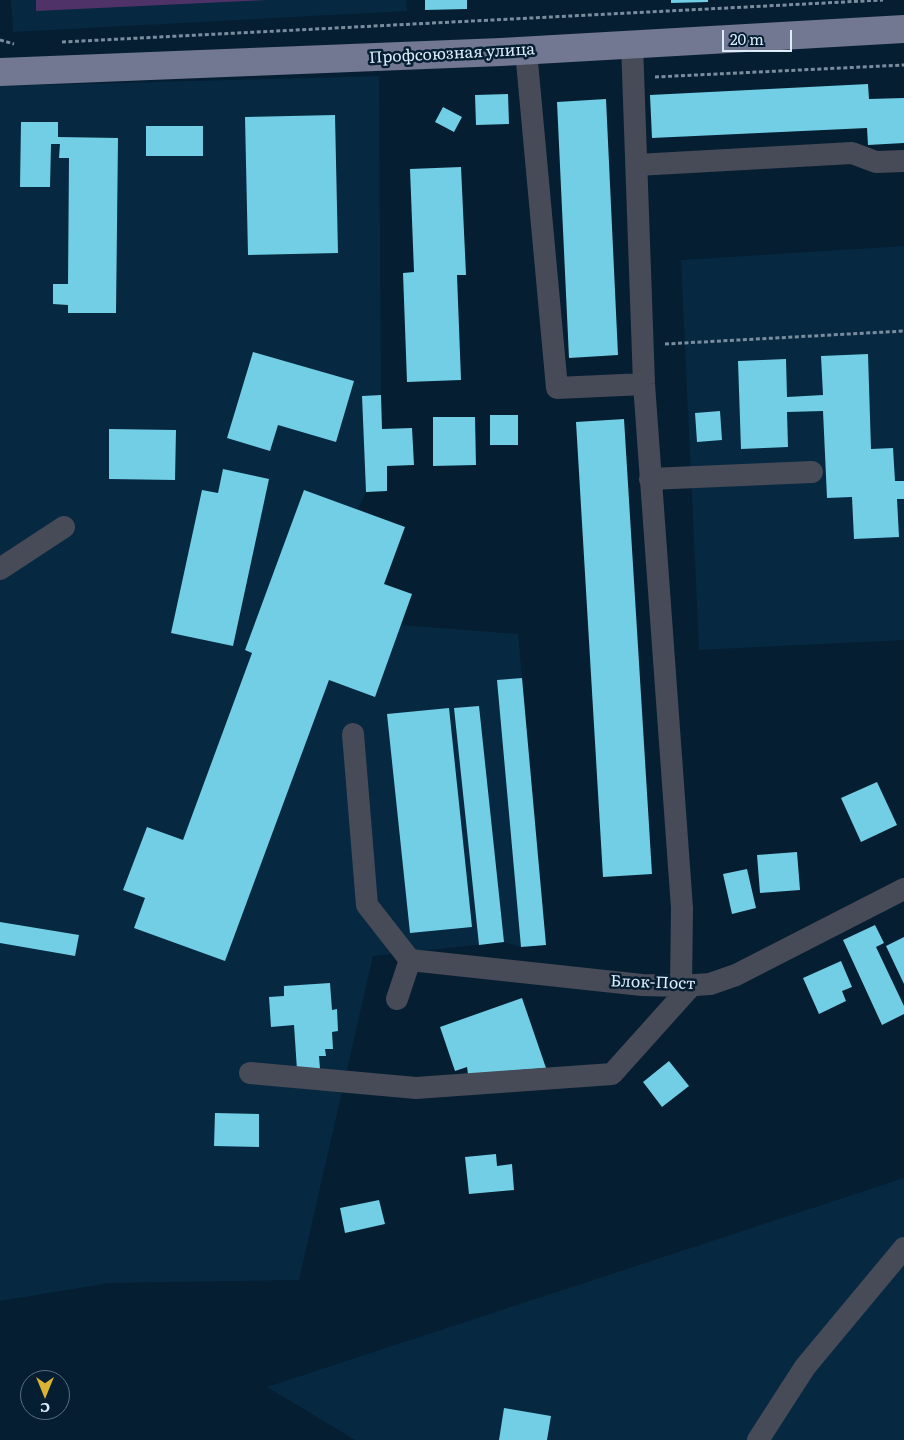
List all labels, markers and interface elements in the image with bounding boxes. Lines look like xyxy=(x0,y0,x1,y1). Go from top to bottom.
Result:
scale bar xyxy=(724,20,794,52)
text: 20 m xyxy=(730,27,764,50)
street label: Профсоюзная улица xyxy=(369,40,535,68)
street label: Блок-Пост xyxy=(610,972,696,994)
north arrow xyxy=(20,1370,70,1420)
text: С xyxy=(40,1399,50,1419)

